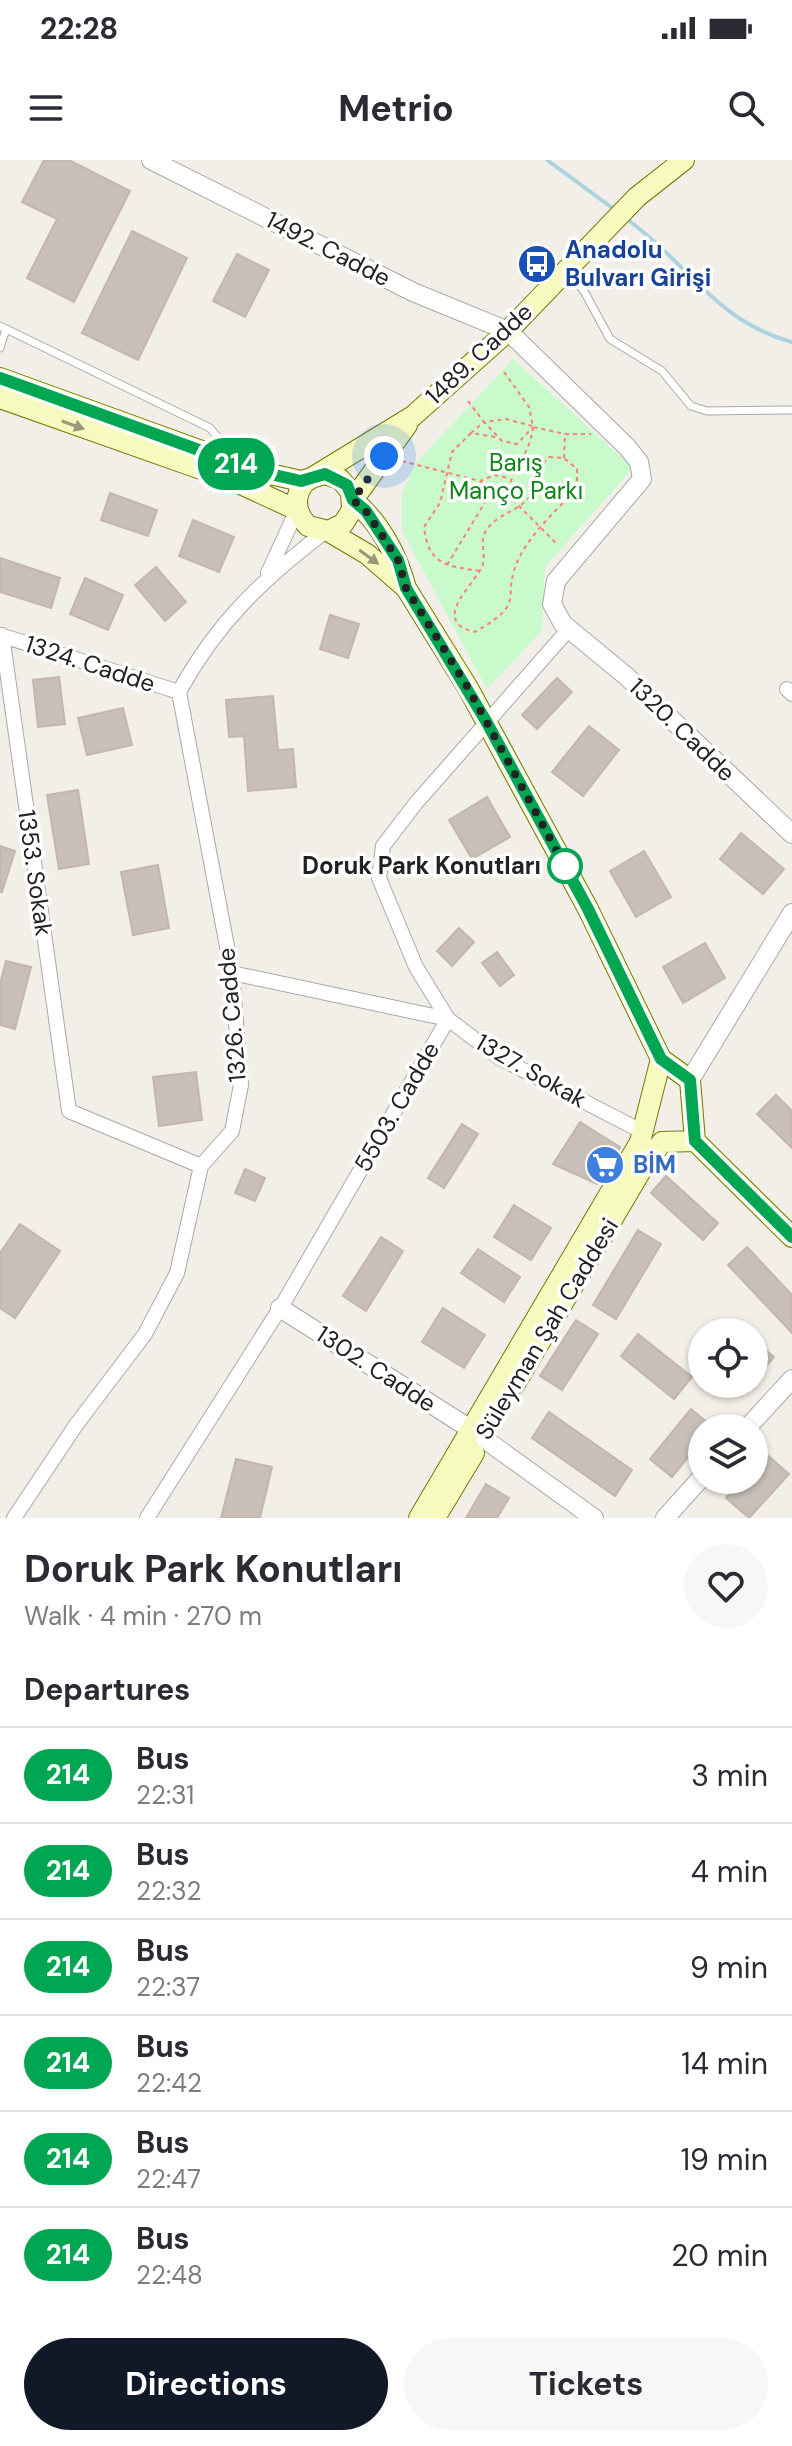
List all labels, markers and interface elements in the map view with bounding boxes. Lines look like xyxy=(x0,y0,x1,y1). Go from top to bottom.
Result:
text: 22:28 xyxy=(40,9,118,48)
text: Metrio xyxy=(338,85,454,132)
icon: menu xyxy=(24,86,68,130)
icon: search xyxy=(724,86,768,130)
street label: 1492. Cadde xyxy=(261,204,396,293)
place label: Anadolu Bulvarı Girişi xyxy=(565,234,711,293)
bus stop icon: Anadolu Bulvarı Girişi xyxy=(516,243,558,285)
street label: 1489. Cadde xyxy=(419,296,539,411)
one-way arrow xyxy=(62,419,86,431)
your location xyxy=(364,436,404,476)
line badge: 214 xyxy=(190,438,282,490)
text: 214 xyxy=(214,445,258,482)
park label: Barış Manço Parkı xyxy=(449,447,583,506)
one-way arrow xyxy=(359,548,379,564)
street label: 1324. Cadde xyxy=(21,628,159,699)
street label: 1320. Cadde xyxy=(623,671,742,788)
street label: 1353. Sokak xyxy=(11,808,60,938)
marker: Doruk Park Konutları xyxy=(548,849,582,883)
place label: Doruk Park Konutları xyxy=(302,850,541,881)
street label: 1326. Cadde xyxy=(210,947,253,1084)
street label: 1327. Sokak xyxy=(470,1026,592,1115)
street label: 5503. Cadde xyxy=(347,1036,446,1177)
supermarket icon: BİM xyxy=(584,1144,626,1186)
place label: BİM xyxy=(633,1149,676,1180)
street label: Süleyman Şah Caddesi xyxy=(468,1212,625,1445)
street label: 1302. Cadde xyxy=(310,1318,442,1419)
map controls xyxy=(688,1318,768,1494)
button: locate xyxy=(688,1318,768,1398)
button: layers xyxy=(688,1414,768,1494)
text: Doruk Park Konutları xyxy=(24,1544,402,1594)
button: heart xyxy=(684,1544,768,1628)
text: Walk · 4 min · 270 m xyxy=(24,1599,262,1633)
text: Departures xyxy=(24,1670,190,1709)
text: Bus xyxy=(136,1739,190,1778)
text: 214 xyxy=(46,1756,90,1793)
text: 3 min xyxy=(691,1756,768,1795)
text: 22:31 xyxy=(136,1778,194,1812)
text: Bus xyxy=(136,1835,190,1874)
text: 214 xyxy=(46,1852,90,1889)
text: 4 min xyxy=(691,1852,768,1891)
text: 22:32 xyxy=(136,1874,202,1908)
text: Bus xyxy=(136,1931,190,1970)
text: 214 xyxy=(46,1948,90,1985)
text: 9 min xyxy=(690,1948,768,1987)
text: 22:37 xyxy=(136,1970,200,2004)
text: Bus xyxy=(136,2027,190,2066)
text: 214 xyxy=(46,2044,90,2081)
text: 14 min xyxy=(681,2044,768,2083)
text: 22:42 xyxy=(136,2066,202,2100)
text: Bus xyxy=(136,2123,190,2162)
text: 214 xyxy=(46,2140,90,2177)
text: 19 min xyxy=(681,2140,768,2179)
text: 22:47 xyxy=(136,2162,201,2196)
text: Bus xyxy=(136,2219,190,2258)
text: 214 xyxy=(46,2236,90,2273)
text: 20 min xyxy=(671,2236,768,2275)
text: 22:48 xyxy=(136,2258,203,2292)
button: Directions xyxy=(24,2338,388,2430)
button: Tickets xyxy=(404,2338,768,2430)

